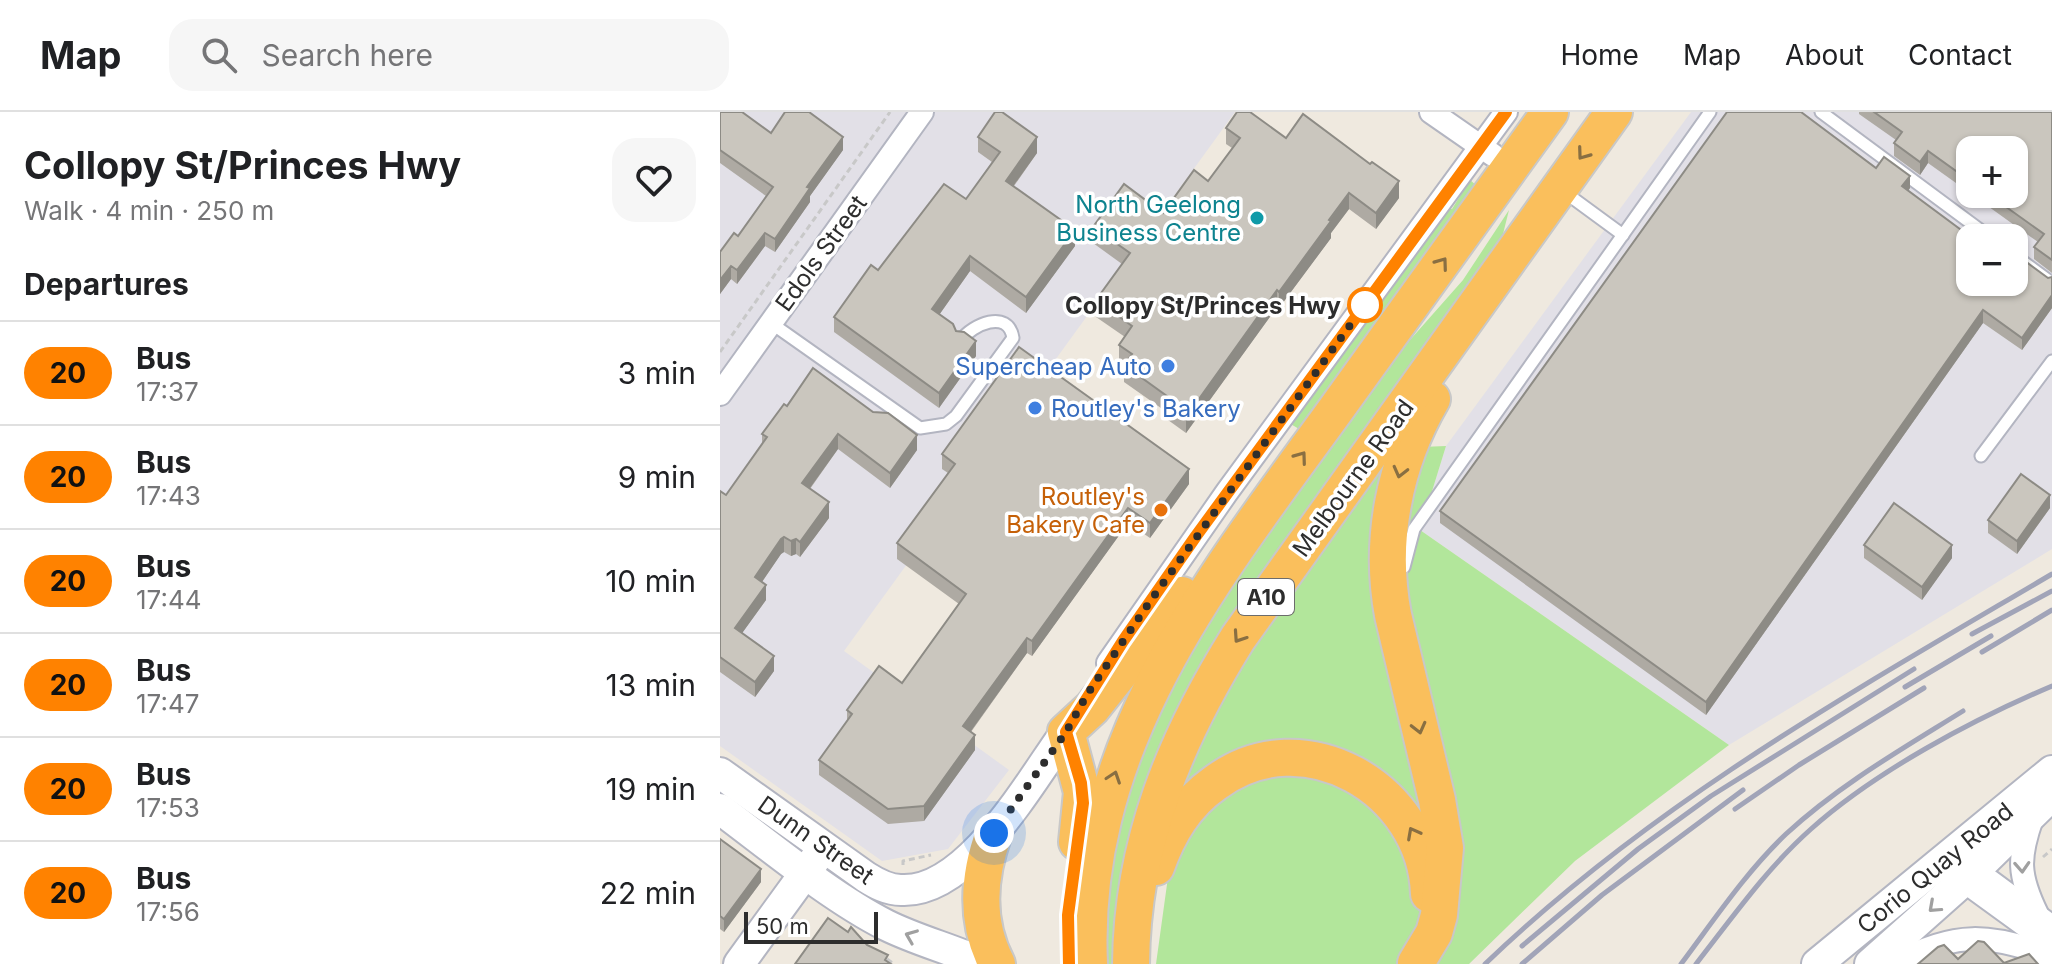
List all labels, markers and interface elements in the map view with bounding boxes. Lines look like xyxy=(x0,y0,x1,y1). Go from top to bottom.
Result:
search box xyxy=(169,19,729,91)
text: Map xyxy=(40,32,121,78)
icon: search xyxy=(197,33,241,77)
text: Search here xyxy=(261,37,433,73)
text: Home xyxy=(1560,38,1639,72)
text: Map xyxy=(1683,38,1741,72)
text: About xyxy=(1785,38,1864,72)
text: Contact xyxy=(1908,38,2012,72)
map controls xyxy=(1956,136,2028,296)
button: + xyxy=(1956,136,2028,208)
button: heart xyxy=(612,138,696,222)
text: Collopy St/Princes Hwy xyxy=(24,142,461,188)
one-way arrow xyxy=(1578,146,1593,160)
street label: Edols Street xyxy=(769,189,873,317)
place label: North Geelong Business Centre xyxy=(1056,190,1241,247)
text: Walk · 4 min · 250 m xyxy=(24,195,274,226)
marker: North Geelong Business Centre xyxy=(1248,209,1266,227)
button: − xyxy=(1956,224,2028,296)
one-way arrow xyxy=(1432,257,1447,272)
text: Departures xyxy=(24,266,189,302)
marker: Collopy St/Princes Hwy xyxy=(1348,288,1382,322)
place label: Collopy St/Princes Hwy xyxy=(1065,291,1342,320)
text: Bus xyxy=(136,340,191,376)
place label: Supercheap Auto xyxy=(955,352,1152,381)
text: 3 min xyxy=(618,355,696,391)
text: 20 xyxy=(50,356,86,390)
marker: Supercheap Auto xyxy=(1159,357,1177,375)
text: 17:37 xyxy=(136,376,199,407)
place label: Routley's Bakery xyxy=(1051,394,1241,423)
street label: Melbourne Road xyxy=(1286,394,1420,562)
marker: Routley's Bakery xyxy=(1026,399,1044,417)
text: Bus xyxy=(136,444,191,480)
one-way arrow xyxy=(1292,452,1306,466)
text: 9 min xyxy=(618,459,696,495)
text: 20 xyxy=(50,460,86,494)
one-way arrow xyxy=(1392,465,1409,478)
text: 17:43 xyxy=(136,480,201,511)
place label: Routley's Bakery Cafe xyxy=(1006,482,1145,539)
marker: Routley's Bakery Cafe xyxy=(1152,501,1170,519)
text: Bus xyxy=(136,548,191,584)
text: 10 min xyxy=(605,563,696,599)
text: 20 xyxy=(50,564,86,598)
road number: A10 xyxy=(1238,579,1294,615)
text: 17:44 xyxy=(136,584,202,615)
one-way arrow xyxy=(1234,628,1249,642)
text: Bus xyxy=(136,652,191,688)
text: 13 min xyxy=(606,667,696,703)
text: 20 xyxy=(50,668,86,702)
text: 17:47 xyxy=(136,688,199,719)
one-way arrow xyxy=(1409,720,1426,734)
text: Bus xyxy=(136,756,191,792)
text: 19 min xyxy=(605,771,696,807)
one-way arrow xyxy=(1105,771,1121,785)
text: 20 xyxy=(50,772,86,806)
street label: Dunn Street xyxy=(753,790,879,890)
text: 17:53 xyxy=(136,792,200,823)
street label: Corio Quay Road xyxy=(1851,796,2019,940)
your location xyxy=(974,813,1014,853)
one-way arrow xyxy=(1407,827,1422,841)
text: Bus xyxy=(136,860,191,896)
one-way arrow xyxy=(2013,861,2030,874)
text: 22 min xyxy=(600,875,696,911)
text: 20 xyxy=(50,876,86,910)
text: 17:56 xyxy=(136,896,200,927)
one-way arrow xyxy=(1929,897,1944,911)
scale bar xyxy=(744,908,878,944)
text: 50 m xyxy=(756,913,809,939)
one-way arrow xyxy=(905,929,919,946)

